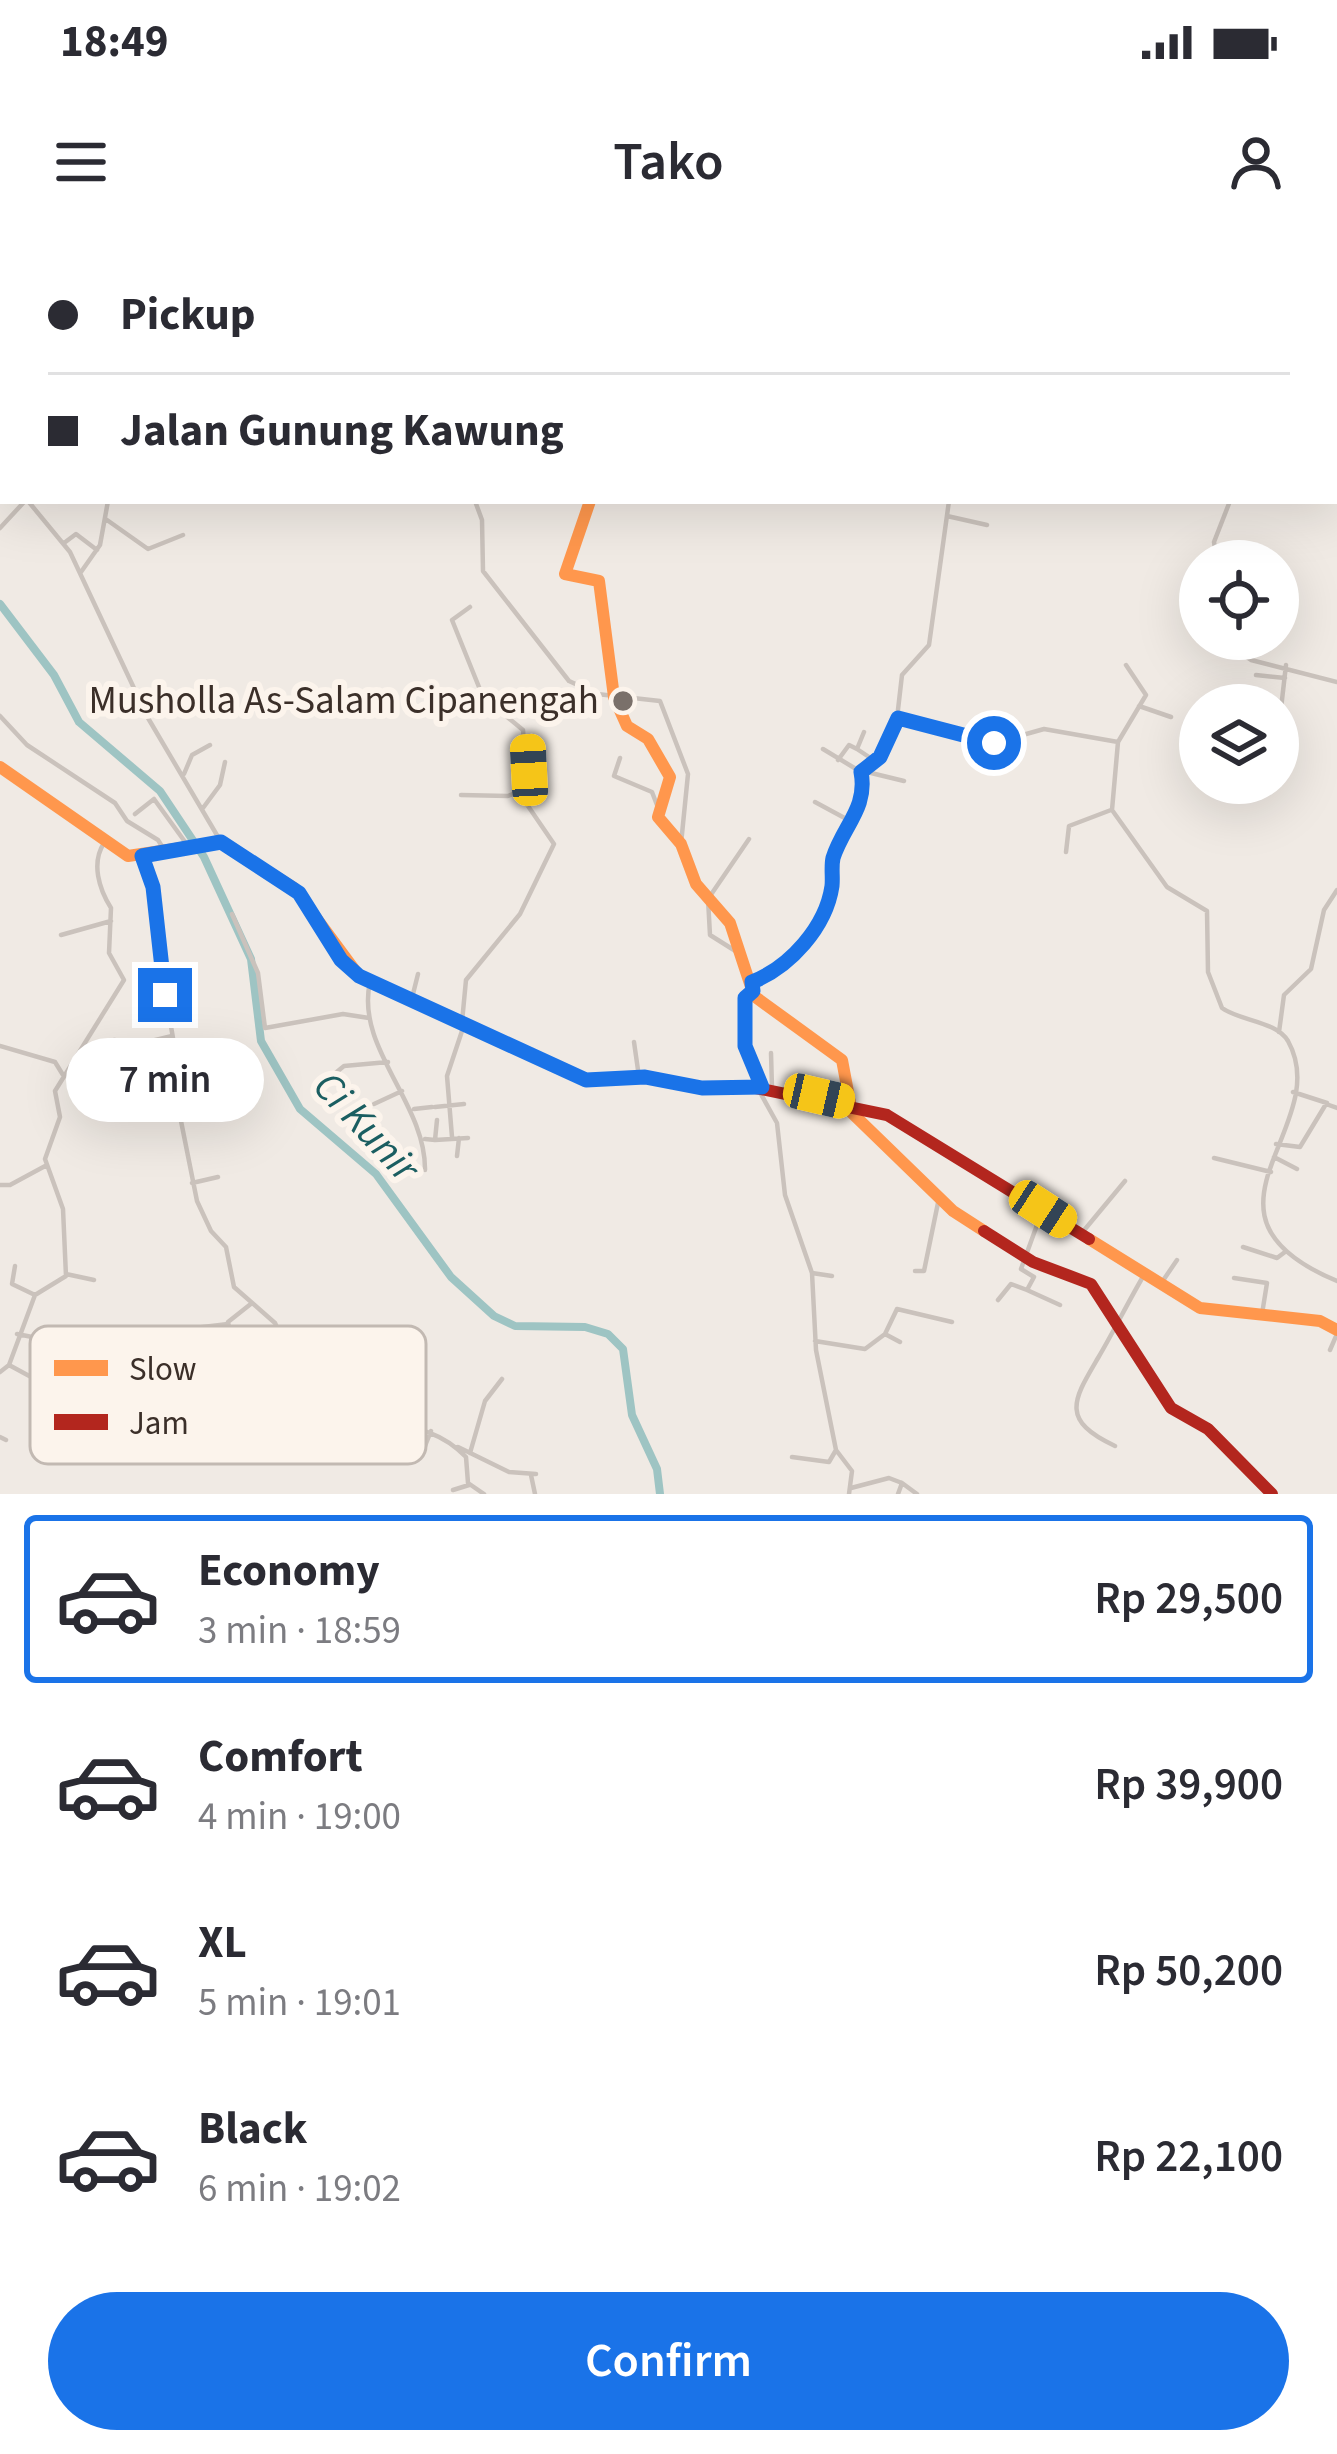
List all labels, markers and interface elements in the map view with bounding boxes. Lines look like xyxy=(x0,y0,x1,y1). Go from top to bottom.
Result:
text: 18:49 xyxy=(60,10,169,74)
text: Tako xyxy=(613,124,724,201)
icon: menu xyxy=(48,129,114,195)
icon: person xyxy=(1223,129,1289,195)
text: Pickup xyxy=(120,283,256,347)
text: Jalan Gunung Kawung xyxy=(120,399,564,463)
map controls xyxy=(1179,540,1299,804)
button: locate xyxy=(1179,540,1299,660)
place label: Musholla As-Salam Cipanengah xyxy=(88,673,599,729)
button: layers xyxy=(1179,684,1299,804)
marker: Musholla As-Salam Cipanengah xyxy=(610,688,636,714)
route start xyxy=(967,716,1021,770)
car xyxy=(509,733,549,807)
route end xyxy=(138,968,192,1022)
callout: 7 min xyxy=(66,1037,264,1121)
text: 7 min xyxy=(119,1052,211,1108)
water label: Ci Kunir xyxy=(299,1058,434,1197)
car xyxy=(780,1070,858,1122)
car xyxy=(1003,1174,1083,1244)
legend xyxy=(30,1326,426,1464)
text: Slow xyxy=(129,1346,197,1393)
text: Jam xyxy=(129,1400,189,1447)
text: Economy xyxy=(198,1539,380,1603)
icon: car xyxy=(54,1545,162,1653)
text: Rp 29,500 xyxy=(1094,1567,1283,1631)
text: 3 min · 18:59 xyxy=(198,1603,401,1659)
text: Comfort xyxy=(198,1725,363,1789)
icon: car xyxy=(54,1731,162,1839)
text: Rp 39,900 xyxy=(1094,1753,1283,1817)
text: 4 min · 19:00 xyxy=(198,1789,401,1845)
text: XL xyxy=(198,1911,247,1975)
icon: car xyxy=(54,1917,162,2025)
text: Rp 50,200 xyxy=(1094,1939,1283,2003)
text: 5 min · 19:01 xyxy=(198,1975,401,2031)
text: Black xyxy=(198,2097,308,2161)
icon: car xyxy=(54,2103,162,2211)
text: Rp 22,100 xyxy=(1094,2125,1283,2189)
text: 6 min · 19:02 xyxy=(198,2161,401,2217)
button: Confirm xyxy=(48,2292,1289,2430)

